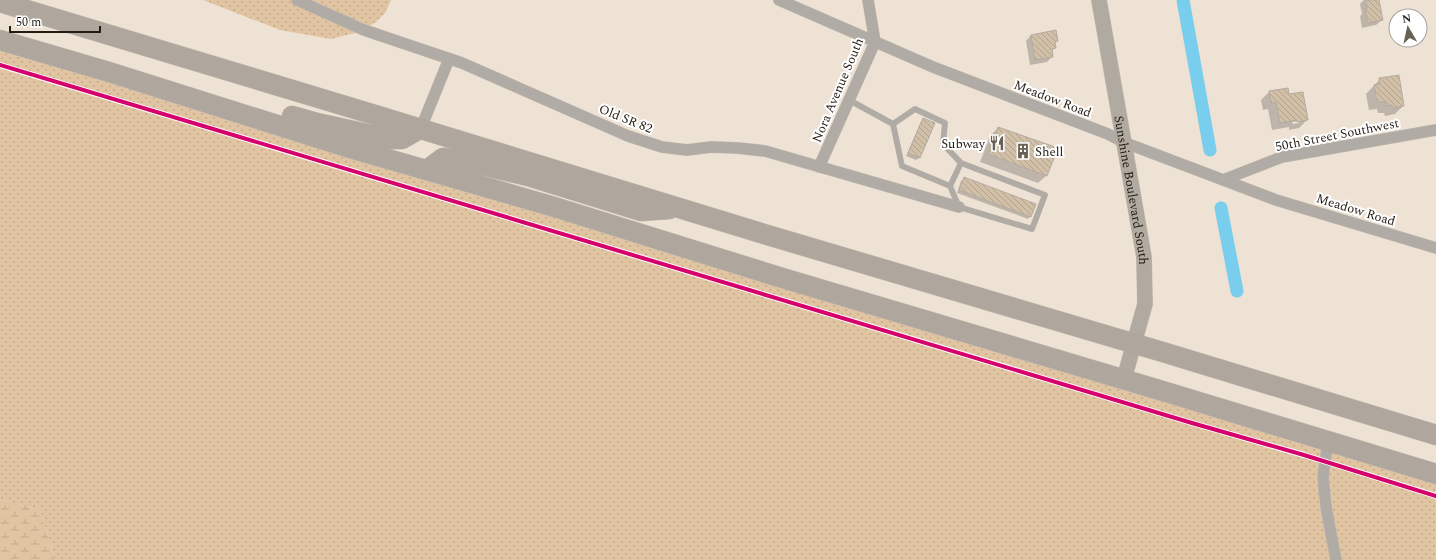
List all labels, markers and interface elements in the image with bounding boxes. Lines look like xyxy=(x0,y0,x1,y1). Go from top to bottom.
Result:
scale bar xyxy=(10,8,100,34)
north arrow xyxy=(1388,8,1428,48)
text: N xyxy=(1401,10,1412,28)
text: 50 m xyxy=(16,13,41,32)
street label: Nora Avenue South xyxy=(807,34,869,146)
street label: Meadow Road xyxy=(1011,75,1094,123)
street label: Old SR 82 xyxy=(596,99,656,139)
street label: 50th Street Southwest xyxy=(1274,113,1401,157)
street label: Sunshine Boulevard South xyxy=(1108,114,1153,265)
place label: Subway xyxy=(941,134,986,154)
restaurant icon: Subway xyxy=(988,134,1006,152)
building icon: Shell xyxy=(1014,142,1032,160)
place label: Shell xyxy=(1035,142,1064,162)
street label: Meadow Road xyxy=(1314,188,1398,231)

